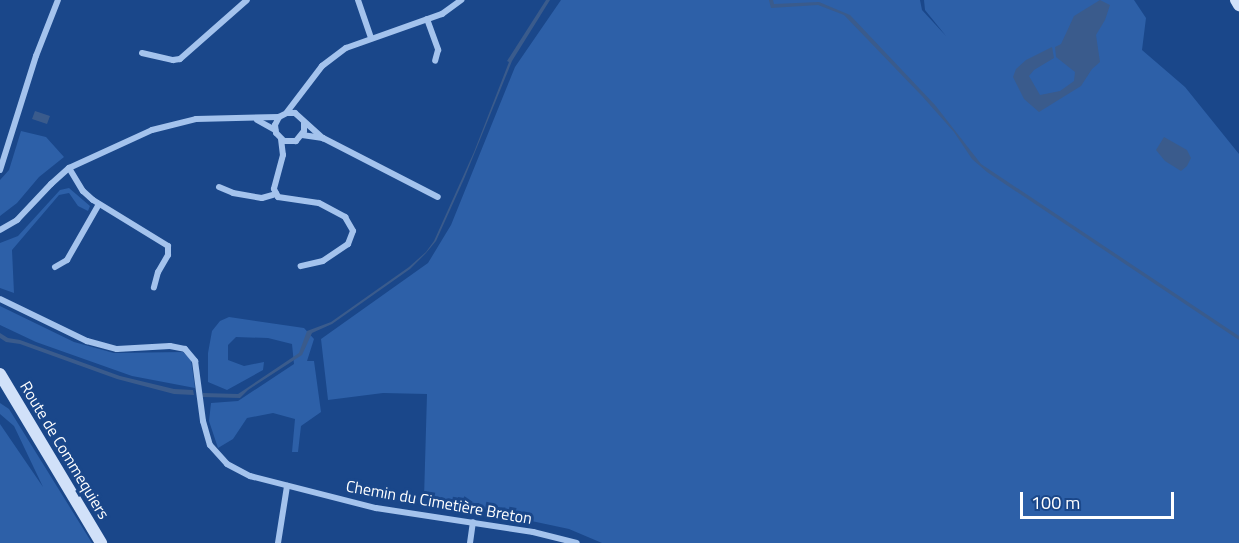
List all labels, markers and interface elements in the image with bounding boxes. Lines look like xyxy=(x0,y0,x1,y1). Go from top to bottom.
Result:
street label: Route de Commequiers xyxy=(16,378,114,522)
street label: Chemin du Cimetière Breton xyxy=(344,476,534,528)
scale bar xyxy=(1023,480,1178,518)
text: 100 m xyxy=(1031,489,1080,516)

